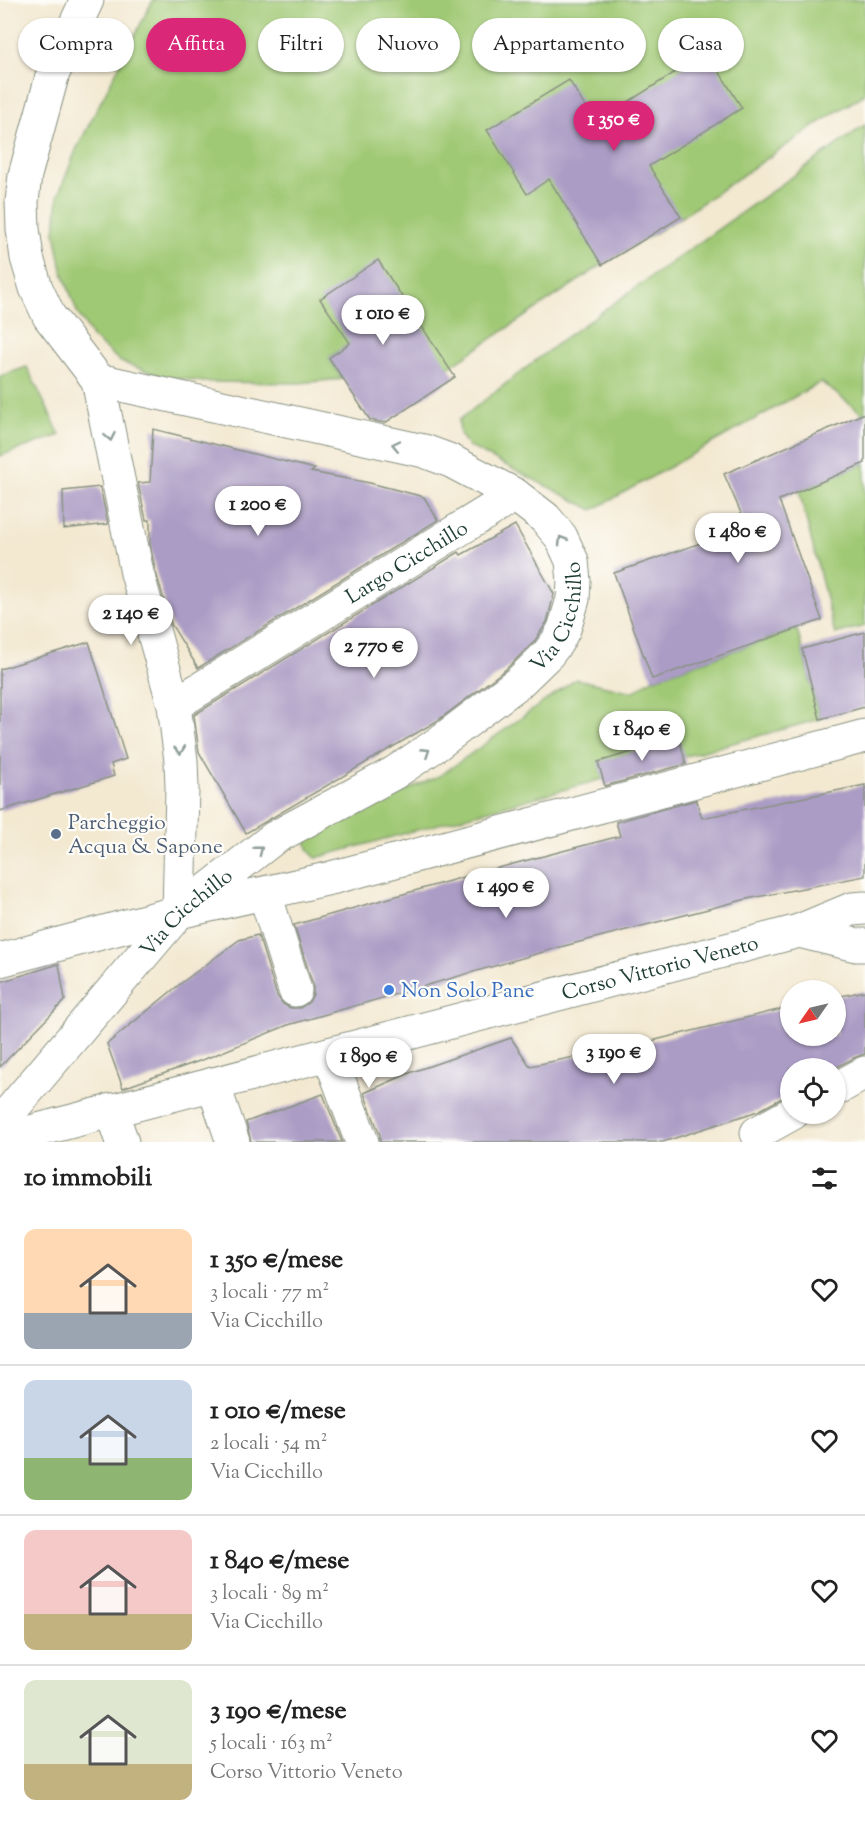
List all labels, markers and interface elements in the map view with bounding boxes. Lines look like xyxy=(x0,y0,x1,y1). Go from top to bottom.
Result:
chip: Compra xyxy=(18,18,134,72)
chip: Affitta xyxy=(146,18,246,72)
chip: Filtri xyxy=(258,18,344,72)
chip: Nuovo xyxy=(356,18,460,72)
chip: Appartamento xyxy=(472,18,646,72)
chip: Casa xyxy=(658,18,744,72)
pin: 1 350 € xyxy=(559,101,669,152)
text: 1 350 € xyxy=(587,106,641,135)
pin: 1 010 € xyxy=(328,295,438,346)
text: 1 010 € xyxy=(355,300,411,329)
one-way arrow xyxy=(103,432,116,442)
one-way arrow xyxy=(391,439,401,452)
pin: 1 200 € xyxy=(203,486,313,537)
text: 1 200 € xyxy=(229,491,287,520)
pin: 1 480 € xyxy=(683,513,793,564)
street label: Largo Cicchillo xyxy=(341,514,474,613)
text: 1 480 € xyxy=(709,518,767,547)
one-way arrow xyxy=(558,535,569,546)
street label: Via Cicchillo xyxy=(524,560,591,680)
pin: 2 140 € xyxy=(76,595,186,646)
text: 2 140 € xyxy=(102,600,160,629)
pin: 2 770 € xyxy=(319,628,429,679)
text: 2 770 € xyxy=(344,633,404,662)
pin: 1 840 € xyxy=(587,711,697,762)
text: 1 840 € xyxy=(613,716,671,745)
one-way arrow xyxy=(173,746,185,755)
one-way arrow xyxy=(420,748,431,759)
place label: Parcheggio Acqua & Sapone xyxy=(68,809,223,863)
marker: Parcheggio Acqua & Sapone xyxy=(49,827,63,841)
one-way arrow xyxy=(252,847,263,858)
street label: Via Cicchillo xyxy=(134,862,240,964)
pin: 1 490 € xyxy=(451,868,561,919)
text: 1 490 € xyxy=(477,873,535,902)
street label: Corso Vittorio Veneto xyxy=(559,929,762,1009)
place label: Non Solo Pane xyxy=(401,977,535,1007)
north arrow xyxy=(780,980,846,1046)
map controls xyxy=(780,980,846,1124)
marker: Non Solo Pane xyxy=(382,983,396,997)
pin: 3 190 € xyxy=(559,1034,669,1085)
pin: 1 890 € xyxy=(314,1038,424,1089)
text: 3 190 € xyxy=(586,1039,642,1068)
text: 1 890 € xyxy=(340,1043,398,1072)
button: locate xyxy=(780,1058,846,1124)
text: 10 immobili xyxy=(24,1160,152,1197)
icon: filters xyxy=(808,1162,841,1195)
text: 1 350 €/mese xyxy=(210,1242,343,1279)
icon: home xyxy=(72,1253,144,1325)
icon: heart xyxy=(808,1273,841,1306)
text: 3 locali · 77 m² xyxy=(210,1279,329,1308)
text: Via Cicchillo xyxy=(210,1308,323,1337)
text: 1 010 €/mese xyxy=(210,1393,346,1430)
icon: home xyxy=(72,1404,144,1476)
icon: heart xyxy=(808,1424,841,1457)
text: 2 locali · 54 m² xyxy=(210,1430,327,1459)
text: Via Cicchillo xyxy=(210,1459,323,1488)
text: 1 840 €/mese xyxy=(210,1543,349,1580)
icon: home xyxy=(72,1554,144,1626)
icon: heart xyxy=(808,1574,841,1607)
text: 3 locali · 89 m² xyxy=(210,1580,329,1609)
text: Via Cicchillo xyxy=(210,1609,323,1638)
text: 3 190 €/mese xyxy=(210,1693,347,1730)
icon: home xyxy=(72,1704,144,1776)
icon: heart xyxy=(808,1724,841,1757)
text: 5 locali · 163 m² xyxy=(210,1730,333,1759)
text: Corso Vittorio Veneto xyxy=(210,1759,403,1788)

